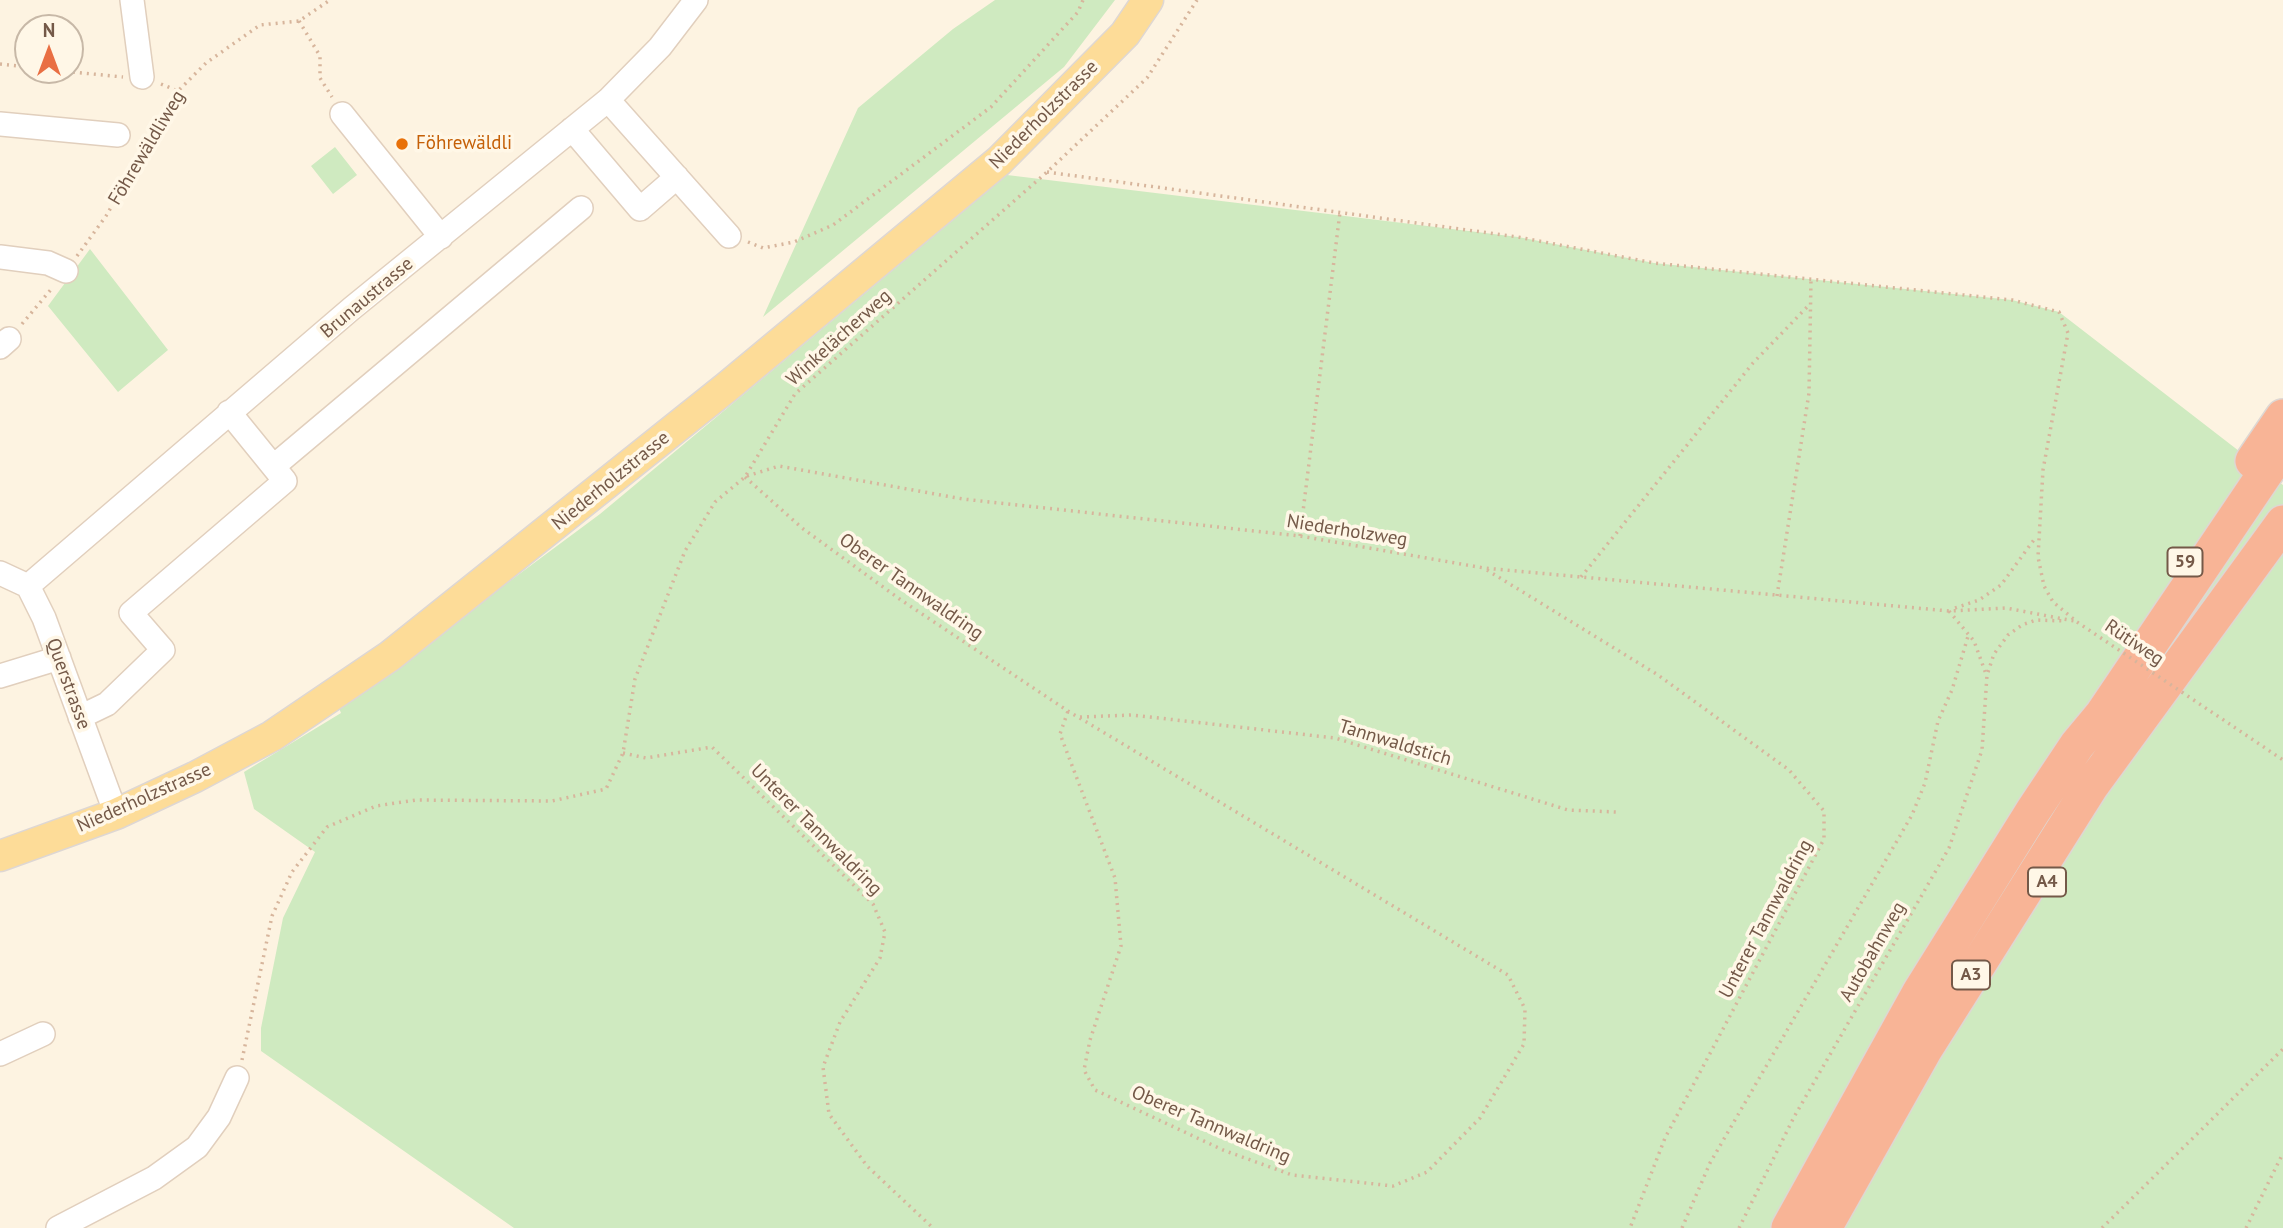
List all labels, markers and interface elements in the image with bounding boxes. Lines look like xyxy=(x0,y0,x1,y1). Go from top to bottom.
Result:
north arrow xyxy=(14,14,84,84)
text: N xyxy=(43,18,55,42)
street label: Niederholzstrasse xyxy=(985,56,1103,174)
street label: Föhrewäldliweg xyxy=(104,87,190,209)
place label: Föhrewäldli xyxy=(416,133,512,155)
marker: Föhrewäldli xyxy=(394,136,410,152)
street label: Brunaustrasse xyxy=(316,253,418,343)
street label: Winkelächerweg xyxy=(782,285,896,391)
street label: Niederholzstrasse xyxy=(548,427,674,535)
street label: Niederholzweg xyxy=(1285,510,1409,552)
street label: Oberer Tannwaldring xyxy=(835,529,987,645)
road number: 59 xyxy=(2168,548,2202,576)
street label: Rütiweg xyxy=(2100,615,2168,671)
street label: Querstrasse xyxy=(41,635,95,733)
street label: Tannwaldstich xyxy=(1336,715,1454,771)
street label: Niederholzstrasse xyxy=(73,758,215,838)
street label: Unterer Tannwaldring xyxy=(746,760,886,900)
street label: Unterer Tannwaldring xyxy=(1715,836,1817,1002)
road number: A4 xyxy=(2028,868,2066,897)
street label: Autobahnweg xyxy=(1835,898,1911,1006)
road number: A3 xyxy=(1952,960,1990,990)
street label: Oberer Tannwaldring xyxy=(1128,1081,1294,1169)

